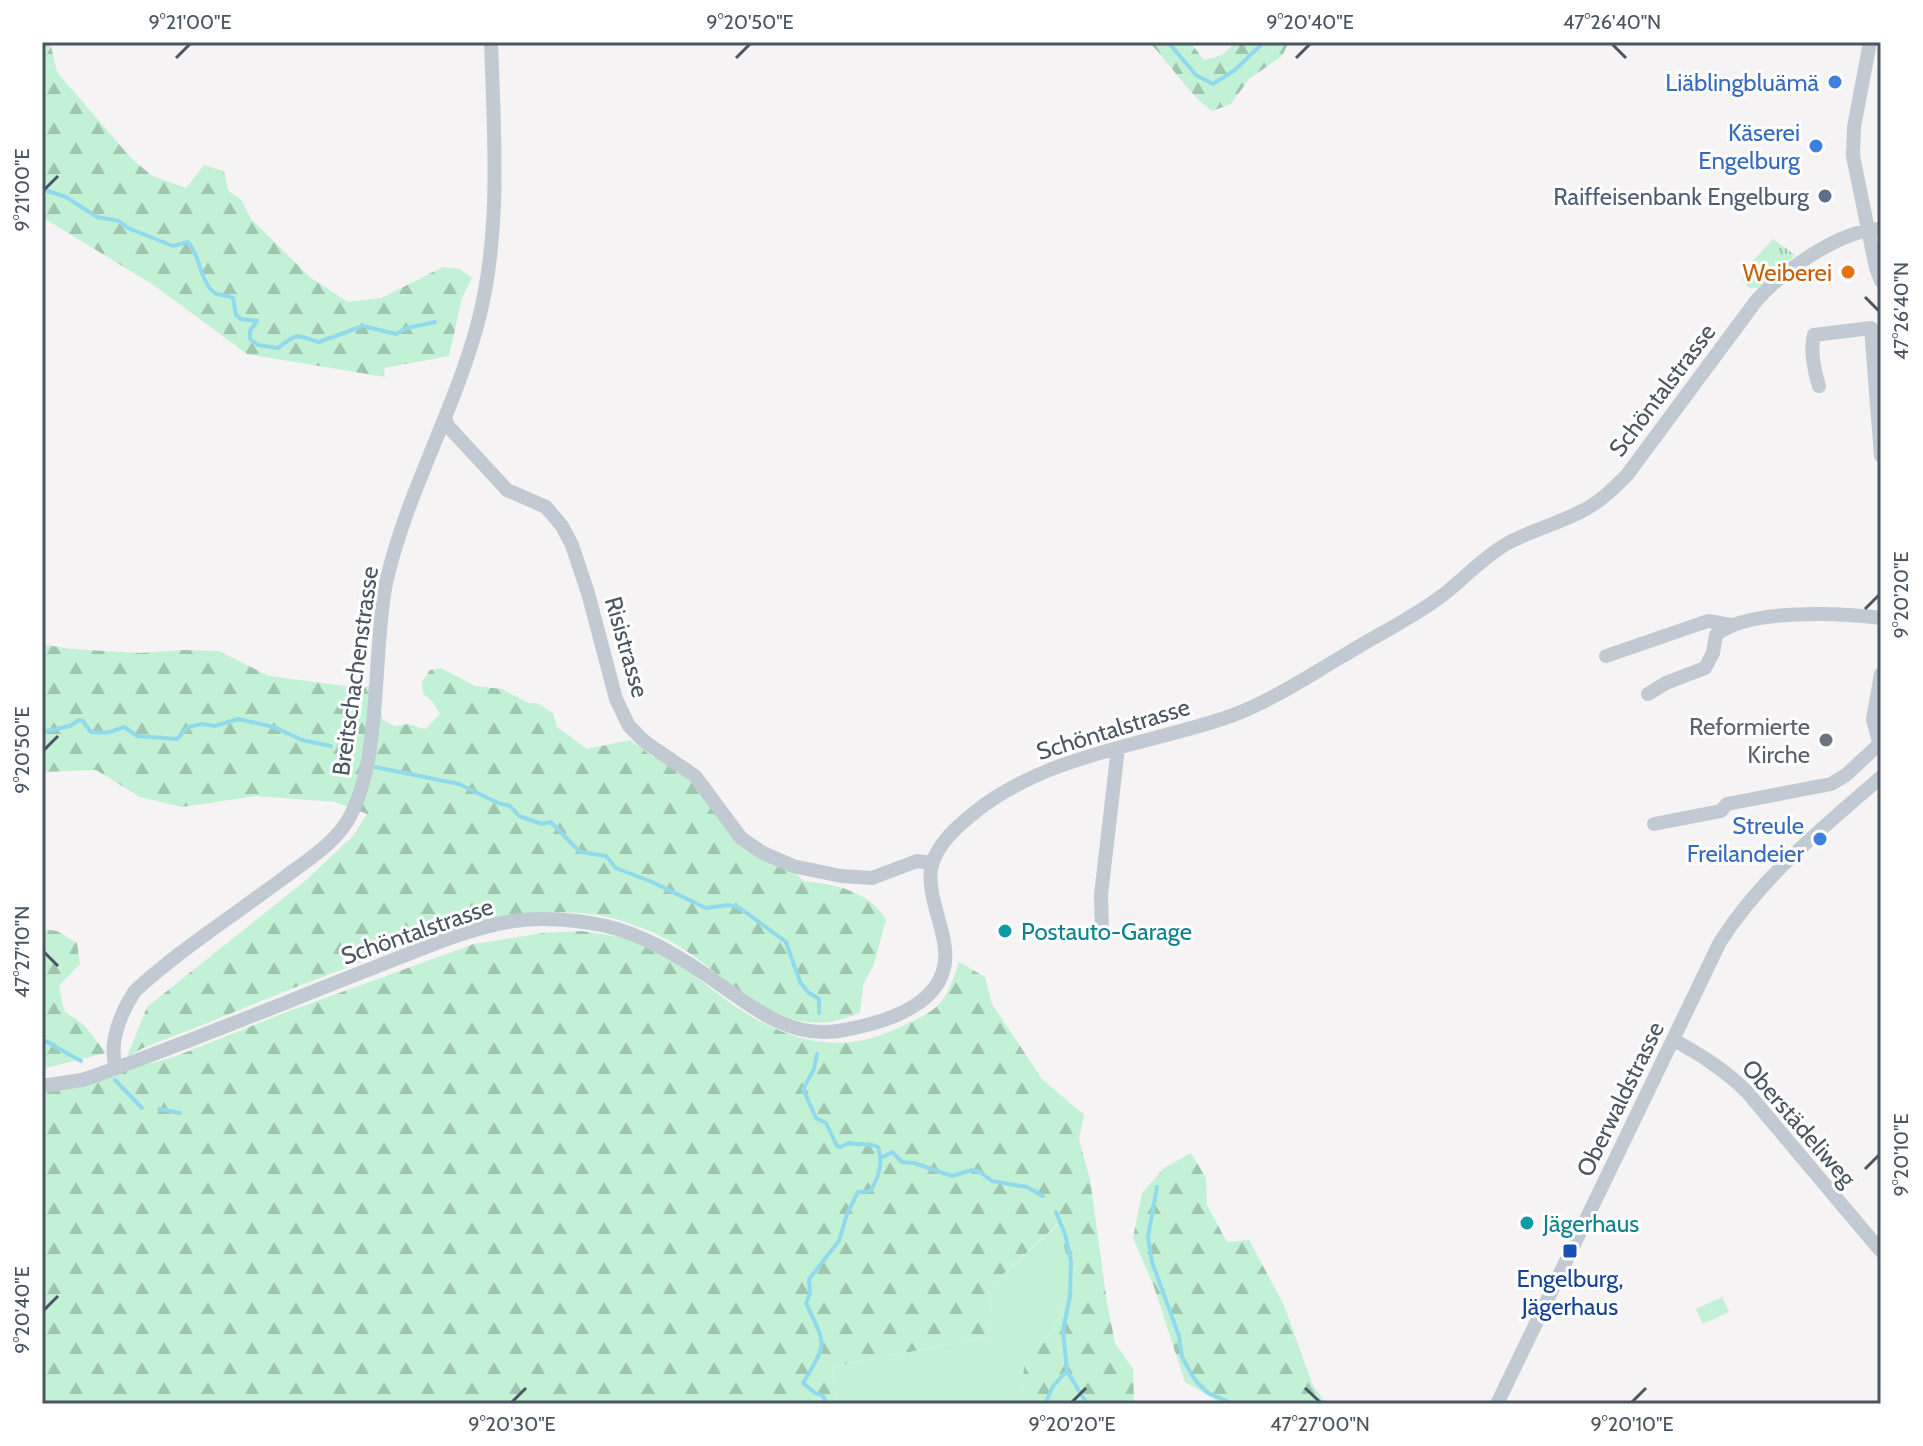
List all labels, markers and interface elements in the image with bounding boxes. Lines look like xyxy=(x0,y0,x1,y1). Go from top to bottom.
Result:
text: 9°21'00"E xyxy=(148,10,232,34)
text: 9°20'50"E xyxy=(706,10,794,34)
text: 9°20'40"E xyxy=(1266,10,1354,34)
text: 47°26'40"N xyxy=(1563,10,1661,34)
place label: Liäblingbluämä xyxy=(1665,68,1819,97)
marker: Liäblingbluämä xyxy=(1826,73,1844,91)
place label: Käserei Engelburg xyxy=(1698,118,1801,175)
marker: Käserei Engelburg xyxy=(1807,137,1825,155)
text: 9°21'00"E xyxy=(10,148,34,232)
place label: Raiffeisenbank Engelburg xyxy=(1553,182,1810,211)
marker: Raiffeisenbank Engelburg xyxy=(1816,187,1834,205)
place label: Weiberei xyxy=(1743,258,1832,287)
text: 47°26'40"N xyxy=(1889,262,1913,360)
marker: Weiberei xyxy=(1839,263,1857,281)
street label: Schöntalstrasse xyxy=(1603,318,1721,462)
text: 9°20'20"E xyxy=(1889,551,1913,639)
street label: Breitschachenstrasse xyxy=(326,565,384,777)
street label: Risistrasse xyxy=(599,593,655,701)
street label: Schöntalstrasse xyxy=(1033,692,1193,766)
text: 9°20'50"E xyxy=(10,706,34,794)
place label: Reformierte Kirche xyxy=(1689,712,1810,769)
marker: Reformierte Kirche xyxy=(1817,731,1835,749)
place label: Streule Freilandeier xyxy=(1687,811,1804,868)
marker: Streule Freilandeier xyxy=(1811,830,1829,848)
street label: Schöntalstrasse xyxy=(337,891,497,971)
text: 47°27'10"N xyxy=(10,906,34,998)
place label: Postauto-Garage xyxy=(1021,917,1192,946)
marker: Postauto-Garage xyxy=(996,922,1014,940)
street label: Oberwaldstrasse xyxy=(1570,1017,1670,1181)
street label: Oberstädeliweg xyxy=(1736,1053,1863,1193)
text: 9°20'10"E xyxy=(1889,1113,1913,1197)
place label: Jägerhaus xyxy=(1542,1209,1639,1238)
marker: Jägerhaus xyxy=(1518,1214,1536,1232)
marker: Engelburg, Jägerhaus xyxy=(1561,1242,1579,1260)
place label: Engelburg, Jägerhaus xyxy=(1517,1264,1623,1321)
text: 9°20'40"E xyxy=(10,1266,34,1354)
text: 9°20'30"E xyxy=(468,1412,556,1436)
text: 9°20'20"E xyxy=(1028,1412,1116,1436)
text: 47°27'00"N xyxy=(1270,1412,1370,1436)
text: 9°20'10"E xyxy=(1590,1412,1674,1436)

